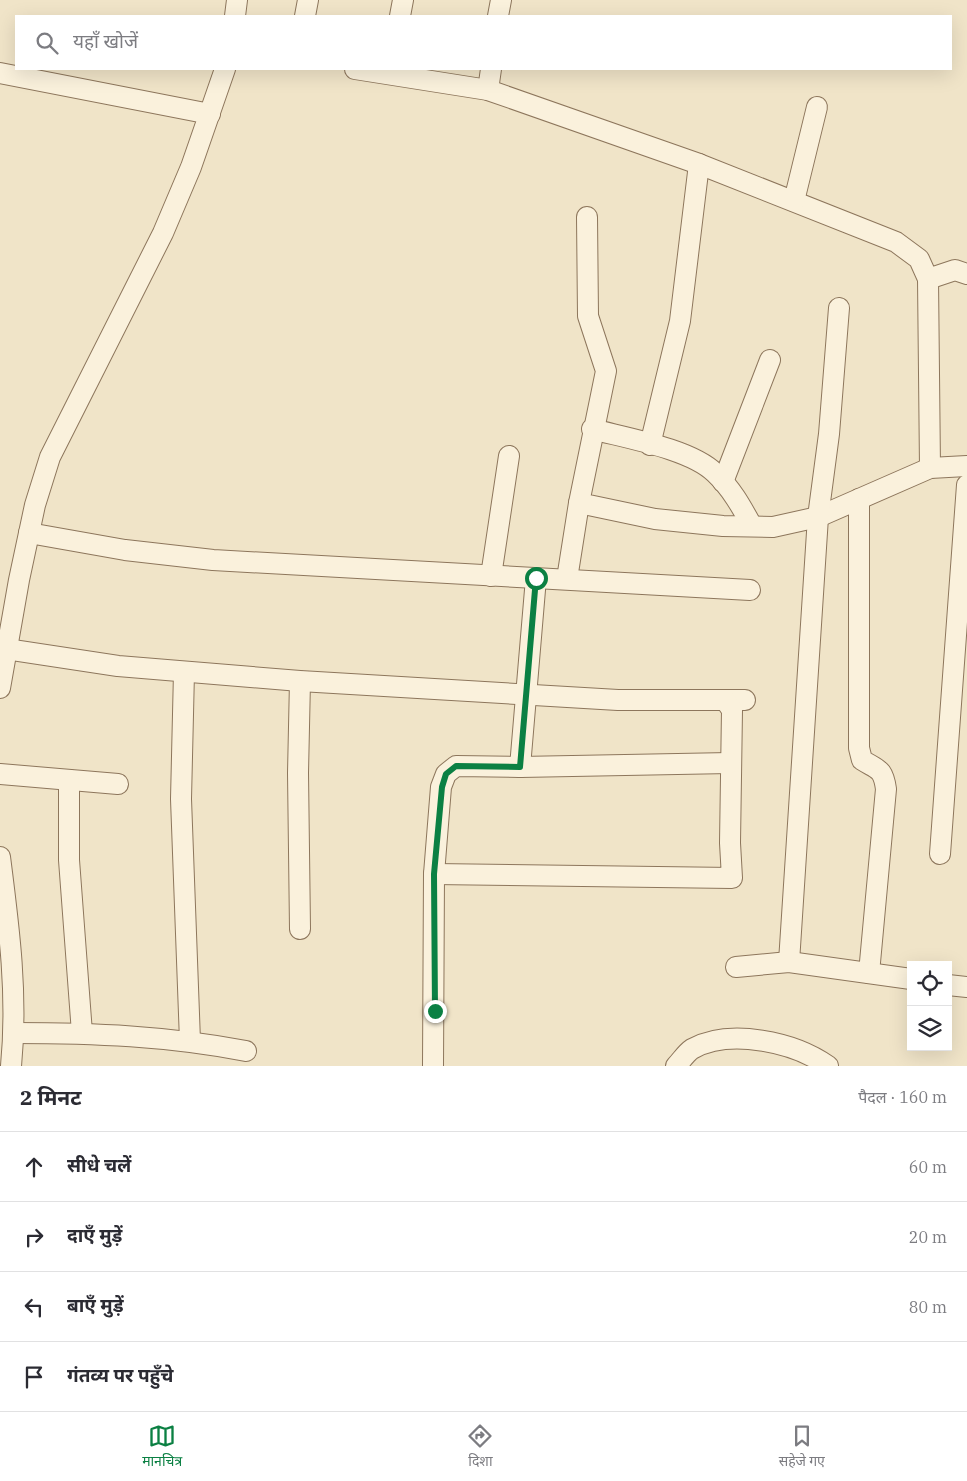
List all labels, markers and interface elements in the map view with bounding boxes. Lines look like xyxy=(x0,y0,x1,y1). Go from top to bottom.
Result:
search box xyxy=(15,15,952,70)
icon: search xyxy=(33,29,61,57)
text: यहाँ खोजें xyxy=(73,29,138,53)
route start xyxy=(525,567,548,590)
map controls xyxy=(907,961,952,1051)
button: locate xyxy=(907,961,952,1006)
route end xyxy=(424,1000,447,1023)
button: layers xyxy=(907,1006,952,1051)
text: 2 मिनट xyxy=(20,1083,82,1111)
text: पैदल · 160 m xyxy=(858,1087,947,1107)
icon: ahead xyxy=(20,1153,48,1181)
text: सीधे चलें xyxy=(67,1153,131,1177)
text: 60 m xyxy=(909,1157,947,1177)
icon: right xyxy=(20,1223,48,1251)
text: दाएँ मुड़ें xyxy=(67,1223,122,1247)
text: 20 m xyxy=(909,1227,947,1247)
icon: left xyxy=(20,1293,48,1321)
text: बाएँ मुड़ें xyxy=(67,1293,124,1317)
text: 80 m xyxy=(909,1297,947,1317)
icon: arrive xyxy=(20,1363,48,1391)
text: गंतव्य पर पहुँचे xyxy=(67,1363,174,1387)
tab: मानचित्र xyxy=(142,1422,182,1472)
tab: दिशा xyxy=(466,1422,494,1472)
tab: सहेजे गए xyxy=(779,1422,825,1472)

